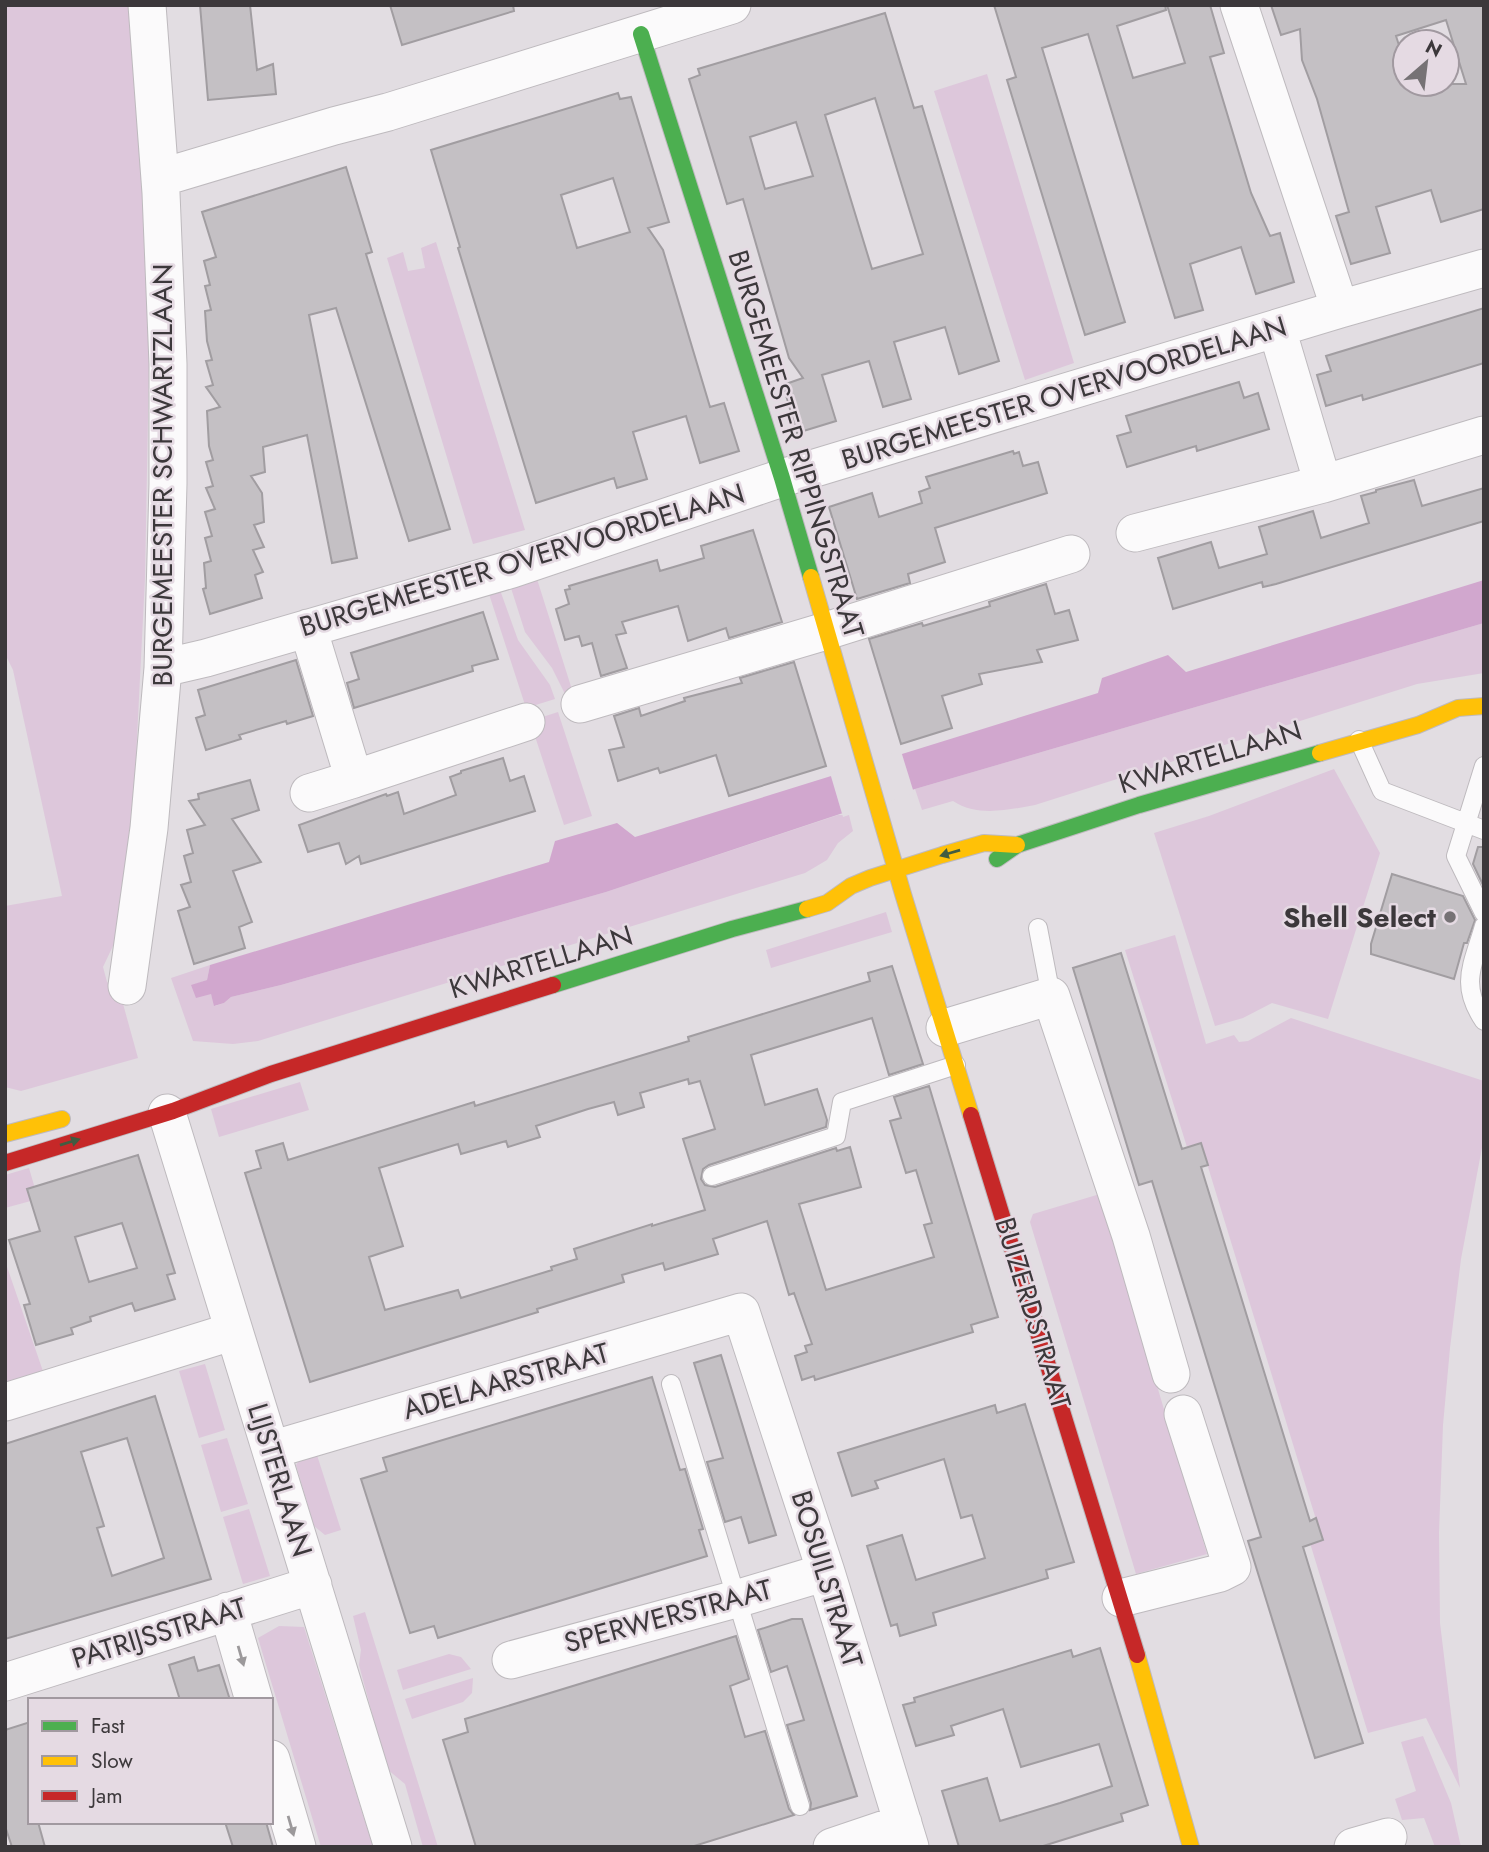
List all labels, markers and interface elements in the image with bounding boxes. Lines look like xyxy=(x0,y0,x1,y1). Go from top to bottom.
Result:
north arrow xyxy=(1391,28,1461,98)
text: N xyxy=(1421,33,1447,64)
street label: BURGEMEESTER RIPPINGSTRAAT xyxy=(717,245,875,643)
street label: BURGEMEESTER SCHWARTZLAAN xyxy=(142,264,183,686)
street label: BURGEMEESTER OVERVOORDELAAN xyxy=(836,306,1292,480)
street label: BURGEMEESTER OVERVOORDELAAN xyxy=(294,473,750,647)
street label: KWARTELLAAN xyxy=(1113,710,1307,804)
one-way arrow xyxy=(939,848,960,858)
place label: Shell Select xyxy=(1283,897,1436,938)
marker: Shell Select xyxy=(1442,909,1458,925)
street label: KWARTELLAAN xyxy=(444,915,638,1009)
one-way arrow xyxy=(60,1137,81,1147)
street label: BUIZERDSTRAAT xyxy=(984,1212,1082,1414)
street label: ADELAARSTRAAT xyxy=(398,1332,614,1430)
street label: LIJSTERLAAN xyxy=(237,1398,323,1562)
street label: BOSUILSTRAAT xyxy=(781,1486,873,1672)
street label: SPERWERSTRAAT xyxy=(560,1569,776,1663)
street label: PATRIJSSTRAAT xyxy=(67,1587,251,1679)
one-way arrow xyxy=(236,1645,247,1667)
legend xyxy=(28,1698,273,1824)
text: Fast xyxy=(91,1711,124,1741)
text: Slow xyxy=(91,1746,133,1776)
text: Jam xyxy=(88,1781,123,1811)
one-way arrow xyxy=(286,1816,297,1838)

